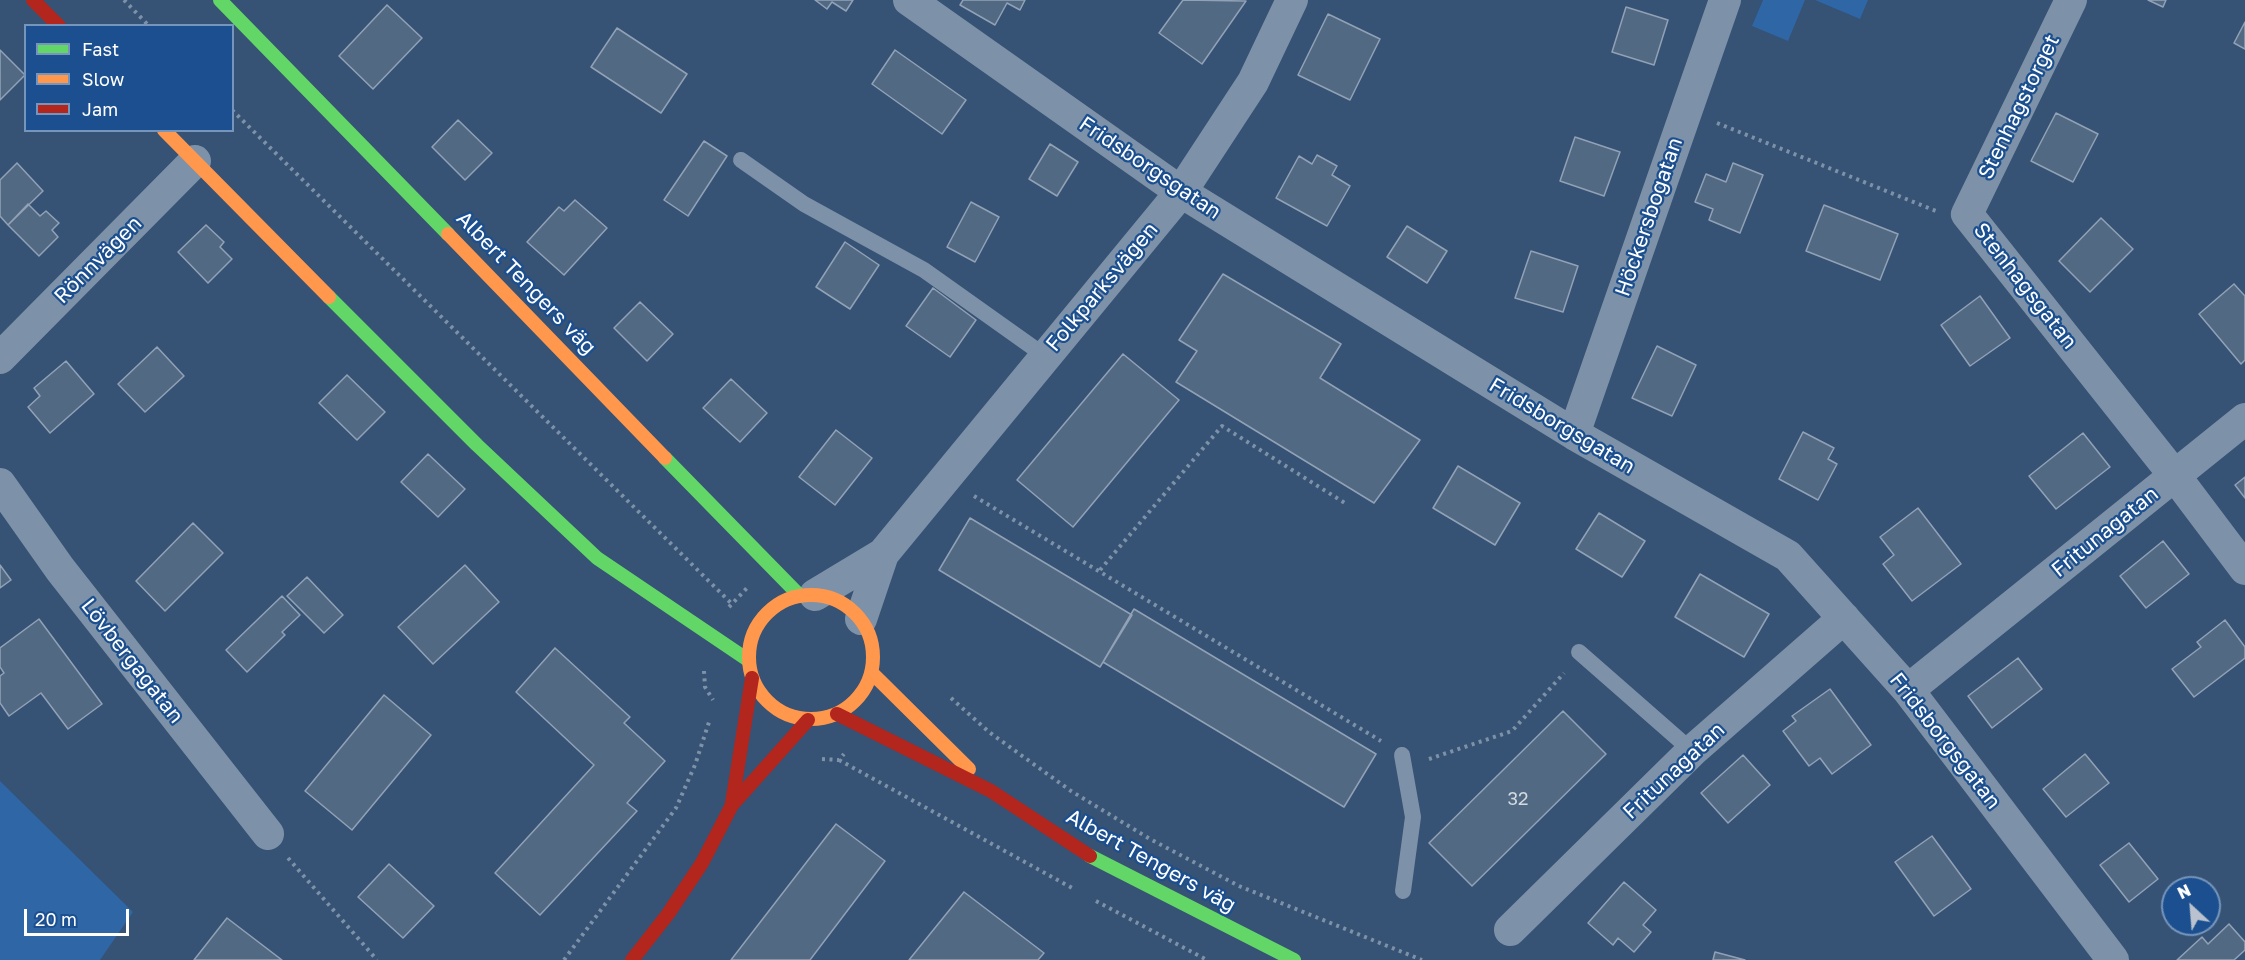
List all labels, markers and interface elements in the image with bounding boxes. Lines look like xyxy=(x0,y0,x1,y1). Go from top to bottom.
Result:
legend xyxy=(24,24,234,132)
street label: Stenhagstorget xyxy=(1973,31,2065,183)
text: Fast xyxy=(82,38,119,60)
text: Slow xyxy=(82,68,124,90)
text: Jam xyxy=(82,98,118,120)
street label: Fridsborgsgatan xyxy=(1074,111,1226,225)
street label: Höckersbogatan xyxy=(1610,134,1688,300)
street label: Albert Tengers väg xyxy=(451,206,601,360)
street label: Rönnvägen xyxy=(49,211,147,309)
street label: Folkparksvägen xyxy=(1041,217,1163,357)
street label: Stenhagsgatan xyxy=(1968,218,2082,354)
street label: Fridsborgsgatan xyxy=(1485,373,1639,479)
street label: Fritunagatan xyxy=(2047,481,2163,583)
street label: Lövbergagatan xyxy=(75,594,189,728)
street label: Fridsborgsgatan xyxy=(1884,668,2006,814)
street label: Fritunagatan xyxy=(1618,717,1730,825)
house number: 32 xyxy=(1508,788,1528,810)
street label: Albert Tengers väg xyxy=(1062,804,1240,918)
north arrow xyxy=(2161,876,2221,936)
text: N xyxy=(2174,880,2194,903)
scale bar xyxy=(27,897,132,935)
text: 20 m xyxy=(35,908,77,930)

